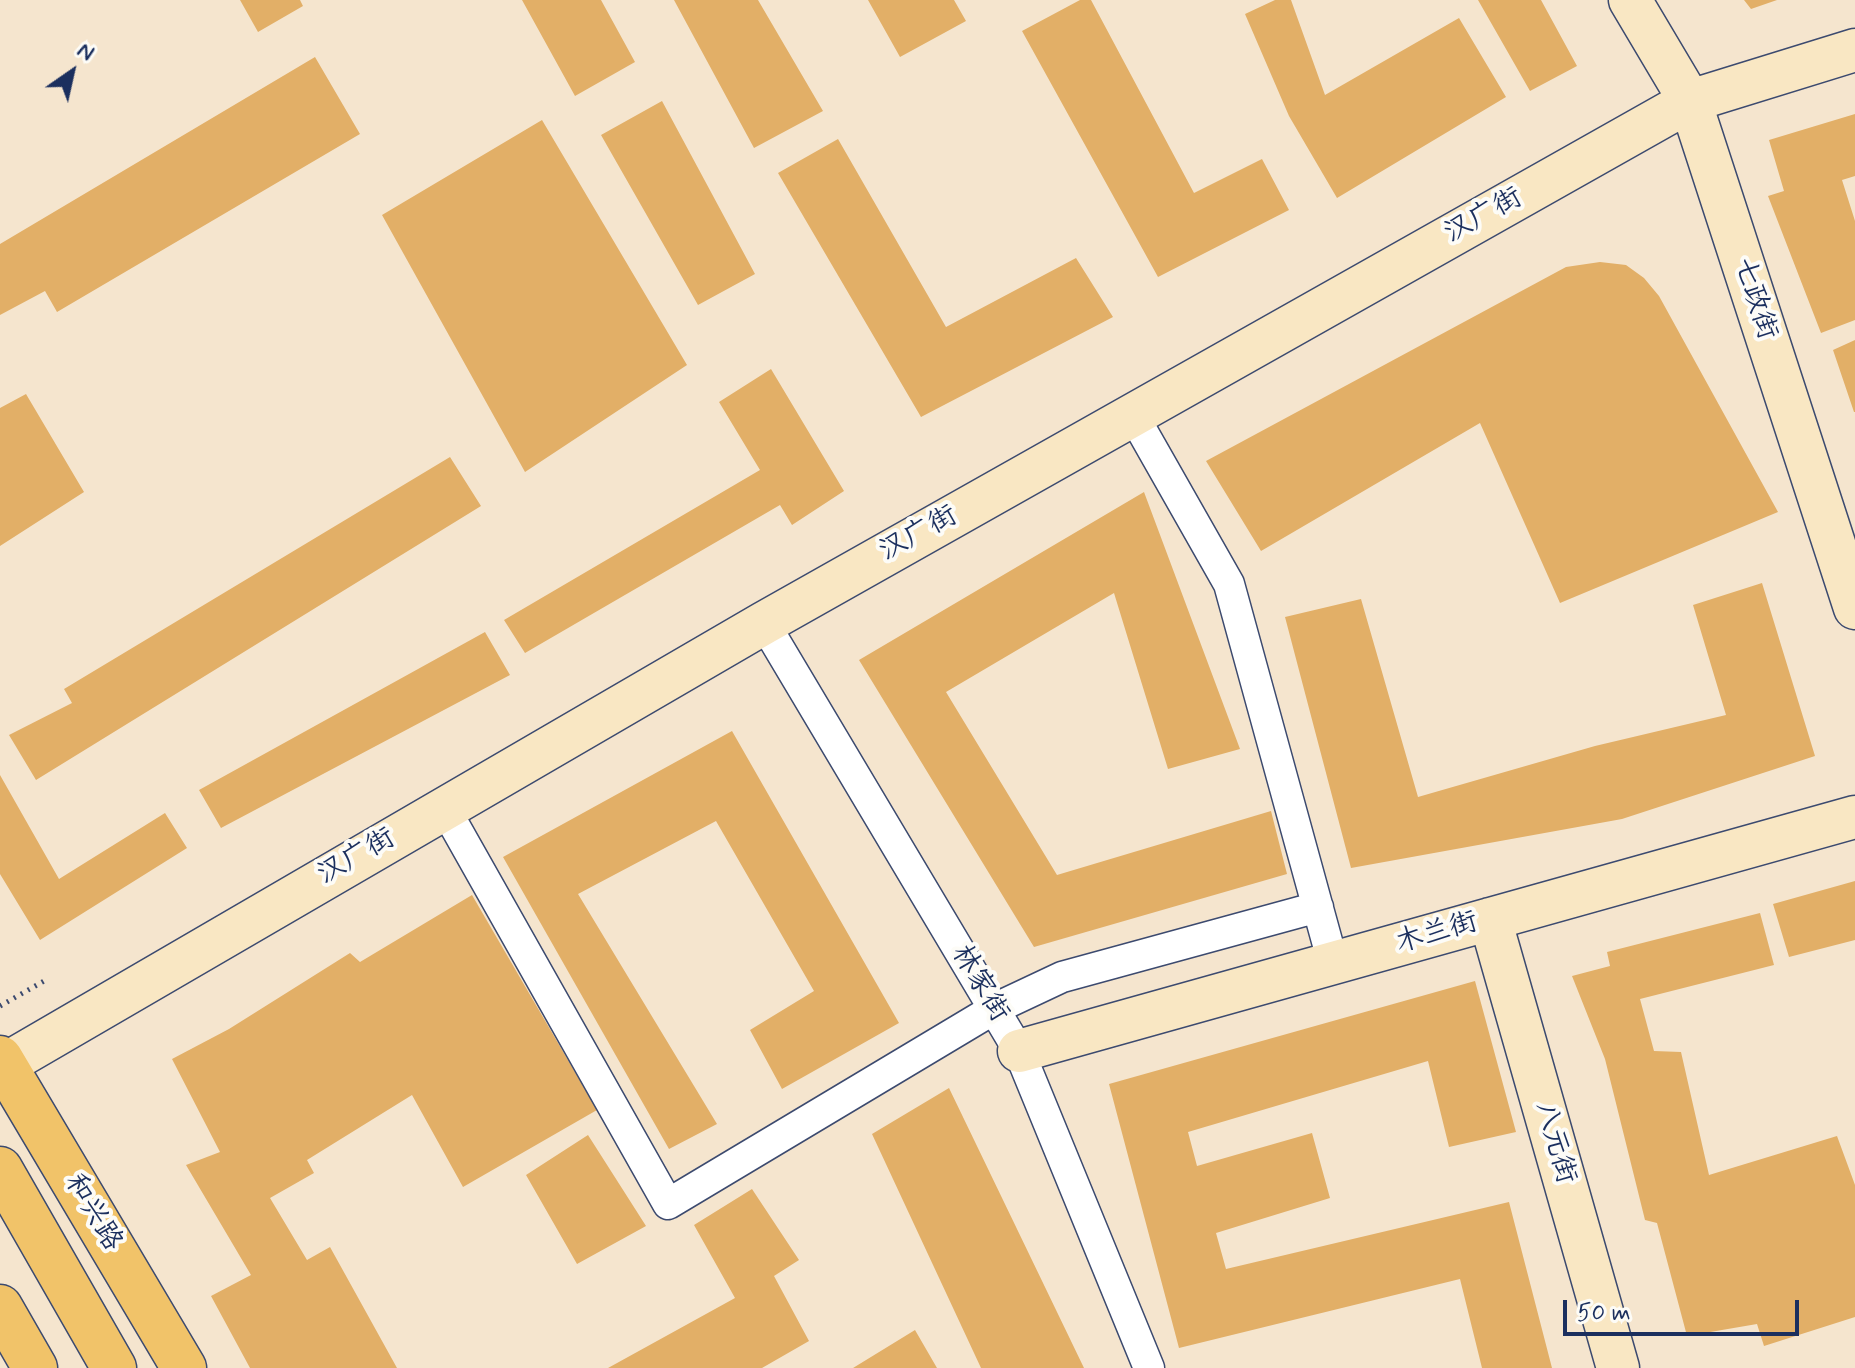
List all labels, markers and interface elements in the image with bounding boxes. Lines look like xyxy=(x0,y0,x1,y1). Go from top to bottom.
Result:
north arrow xyxy=(32,32,112,112)
text: N xyxy=(72,36,99,68)
street label: 汉广街 xyxy=(1439,182,1529,252)
street label: 七政街 xyxy=(1725,254,1783,344)
street label: 汉广街 xyxy=(874,500,964,570)
street label: 汉广街 xyxy=(312,822,402,894)
street label: 木兰街 xyxy=(1392,906,1482,962)
street label: 林家街 xyxy=(943,939,1015,1029)
street label: 八元街 xyxy=(1526,1098,1582,1188)
street label: 和兴路 xyxy=(56,1168,128,1258)
scale bar xyxy=(1567,1284,1803,1334)
text: 50 m xyxy=(1577,1298,1631,1329)

